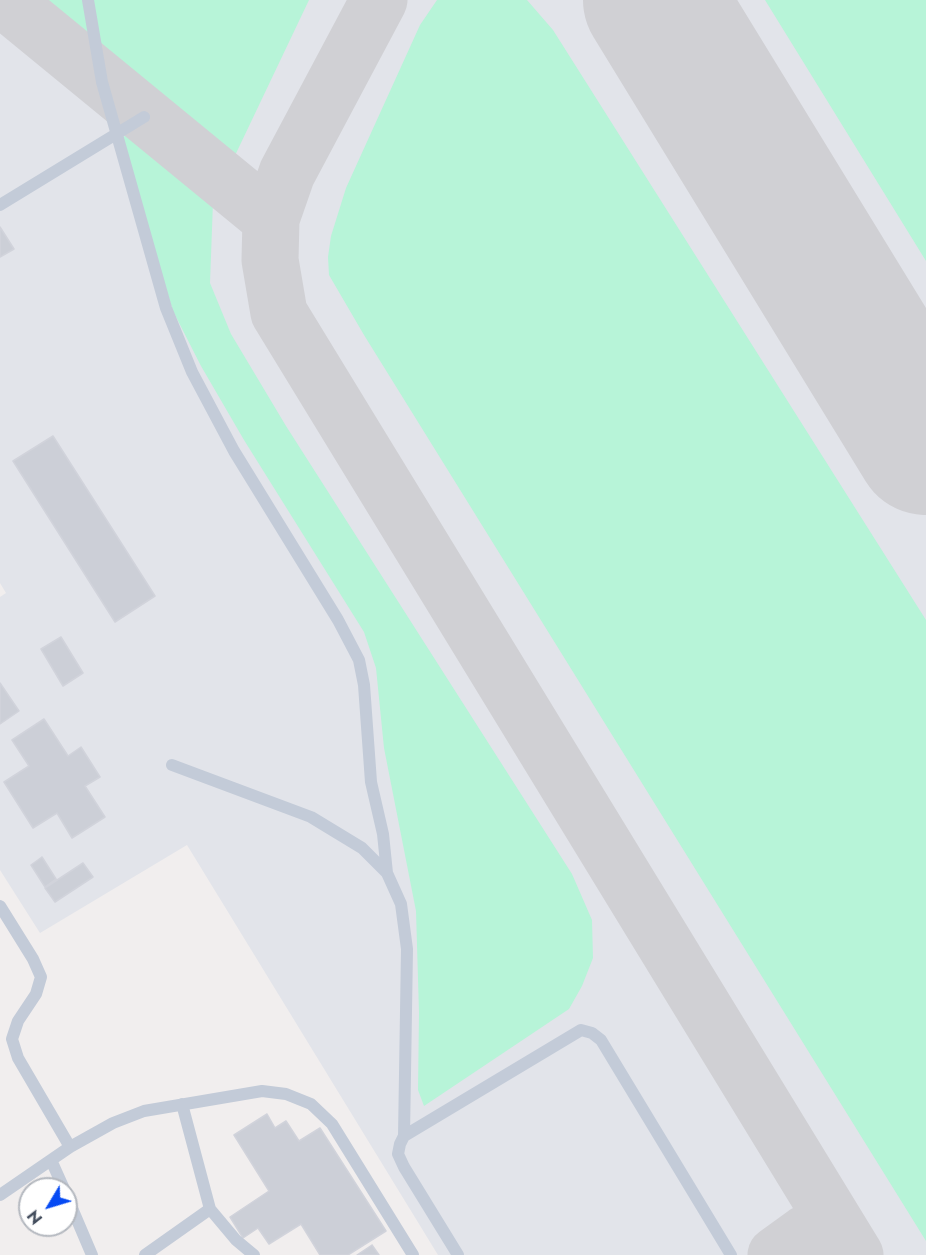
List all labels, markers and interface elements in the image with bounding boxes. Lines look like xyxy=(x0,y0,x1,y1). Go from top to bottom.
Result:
north arrow xyxy=(18,1177,78,1237)
text: N xyxy=(22,1205,48,1229)

